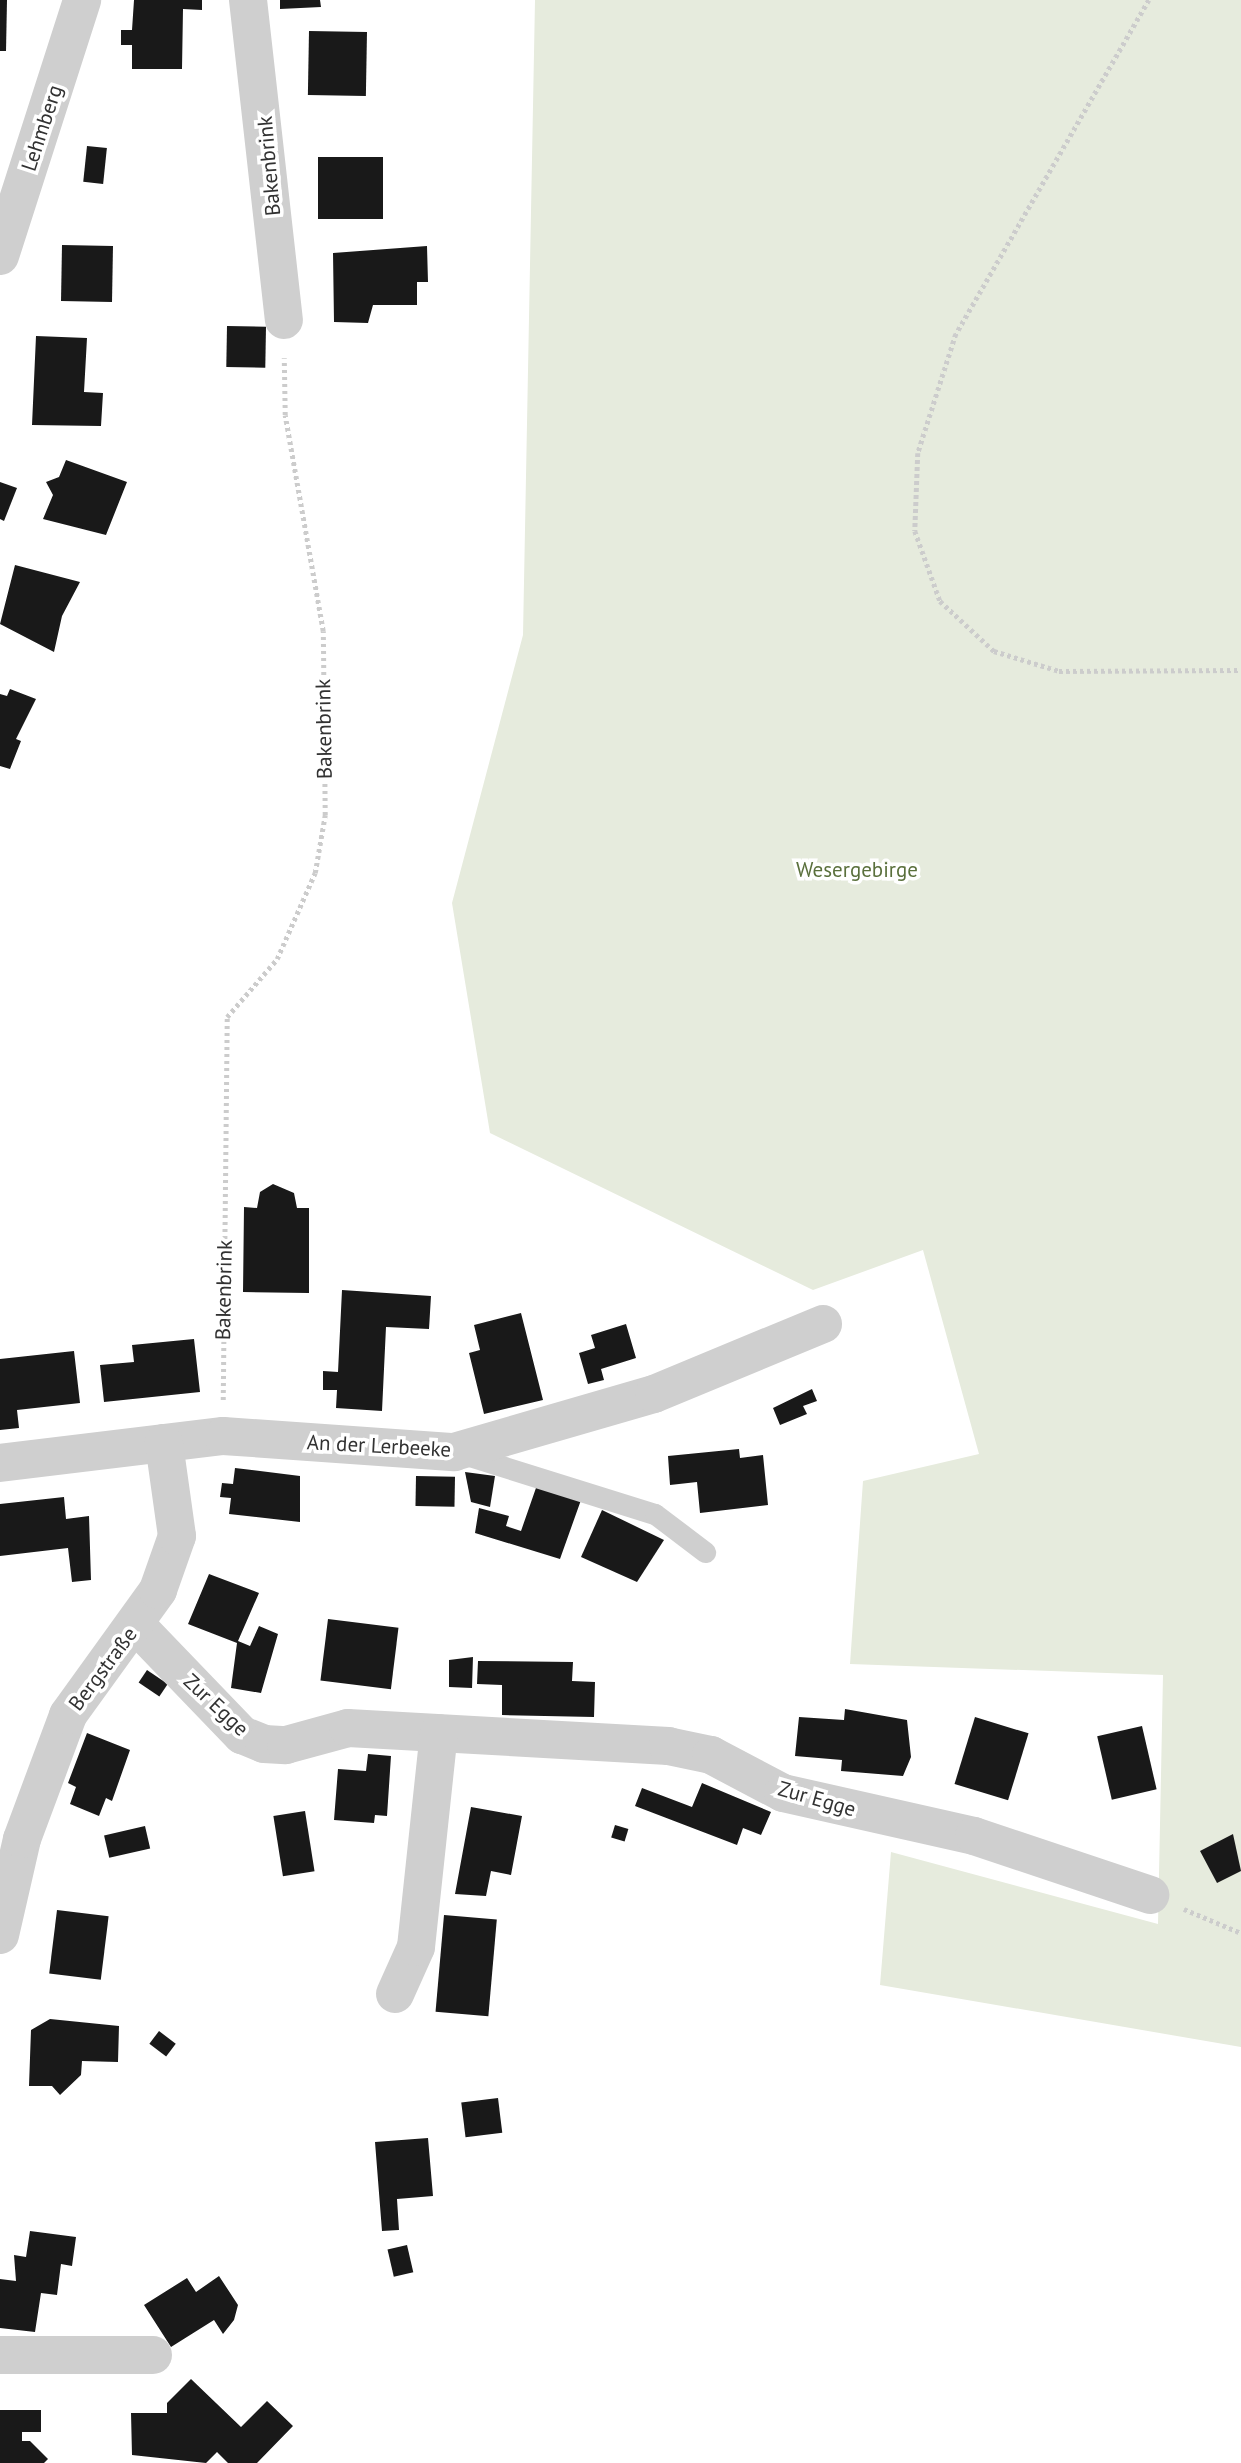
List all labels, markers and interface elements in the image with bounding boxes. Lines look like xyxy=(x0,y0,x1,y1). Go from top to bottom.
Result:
street label: Lehmberg xyxy=(16,82,68,174)
street label: Bakenbrink xyxy=(252,115,286,217)
street label: Bakenbrink xyxy=(311,679,337,779)
park label: Wesergebirge xyxy=(796,857,918,883)
street label: Bakenbrink xyxy=(211,1240,237,1340)
street label: An der Lerbeeke xyxy=(306,1430,452,1462)
street label: Bergstraße xyxy=(63,1622,143,1716)
street label: Zur Egge xyxy=(178,1669,254,1741)
street label: Zur Egge xyxy=(775,1776,859,1822)

